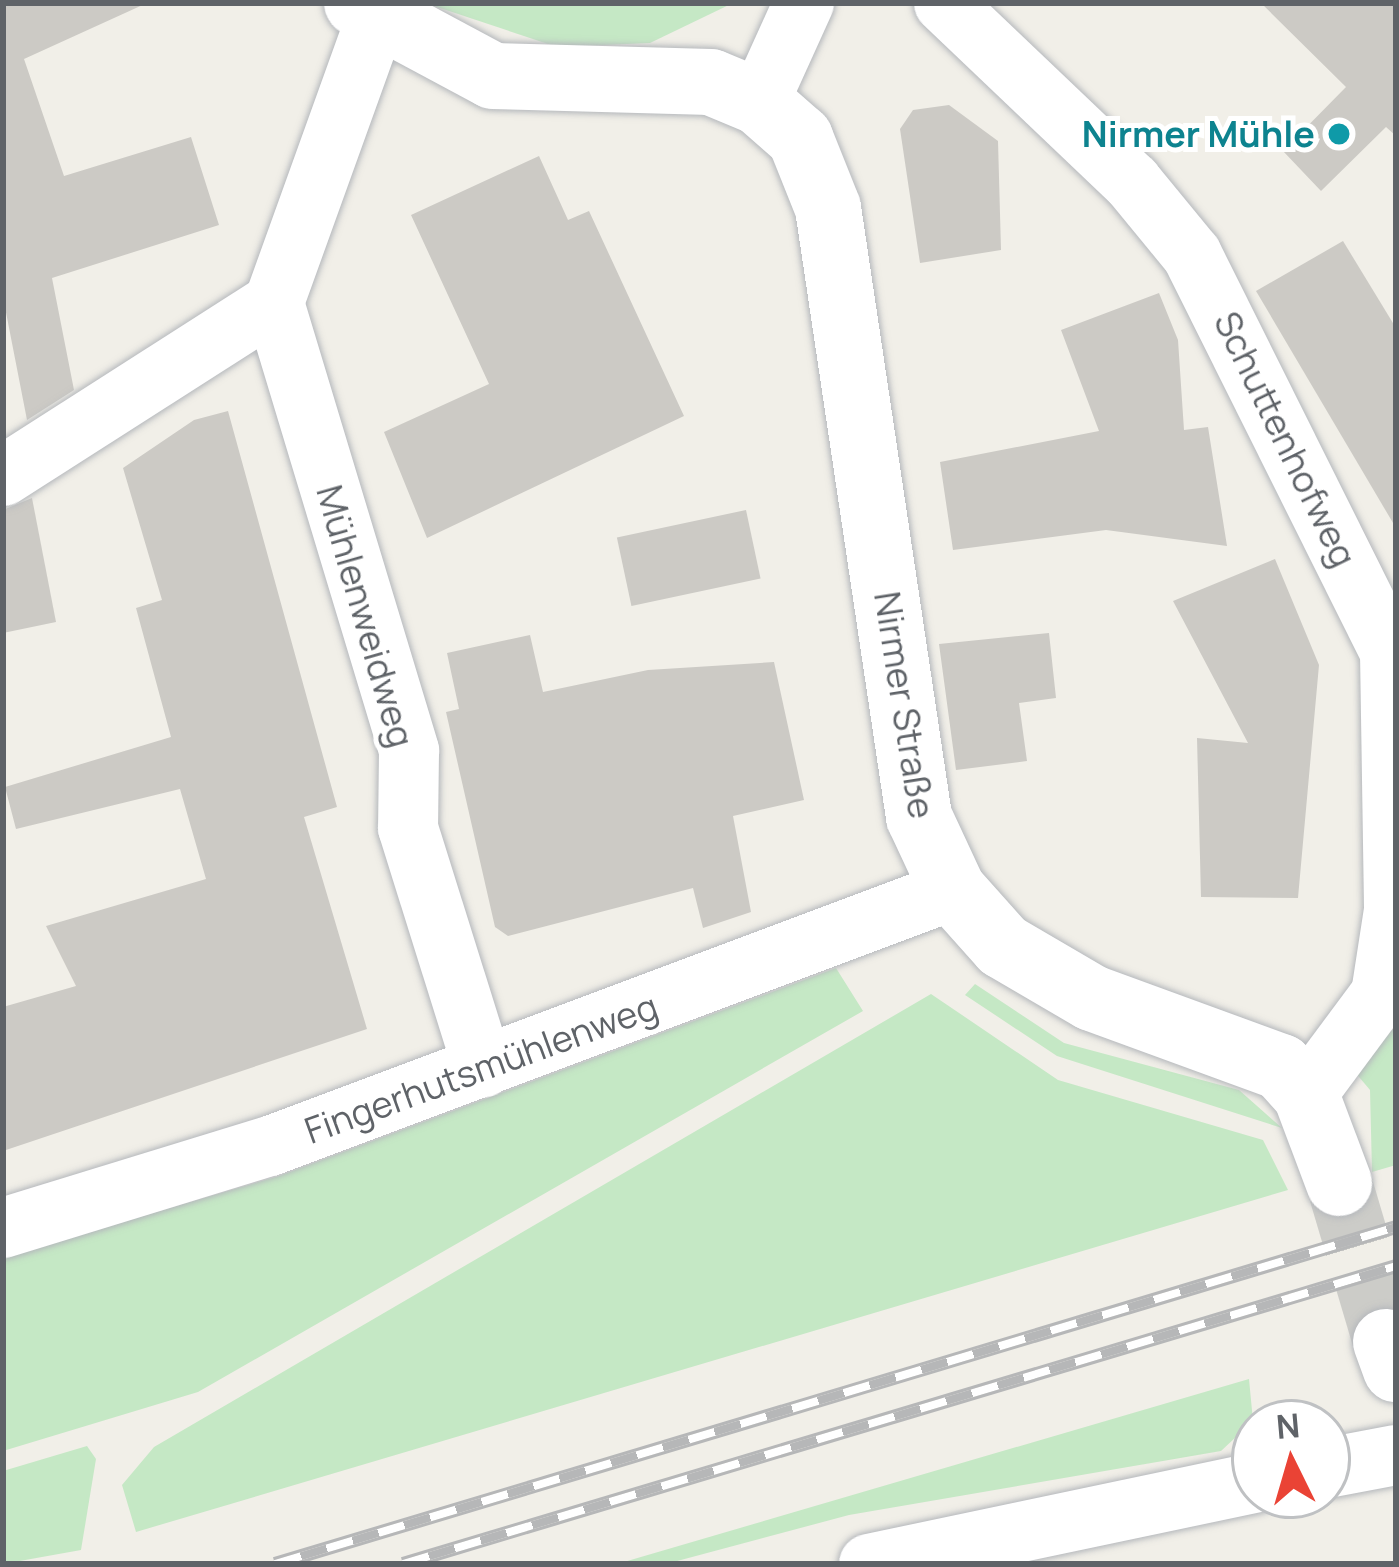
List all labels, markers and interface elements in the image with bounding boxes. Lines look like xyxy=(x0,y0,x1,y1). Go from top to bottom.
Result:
place label: Nirmer Mühle xyxy=(1082,112,1315,156)
marker: Nirmer Mühle xyxy=(1326,121,1352,147)
street label: Schuttenhofweg xyxy=(1206,305,1366,573)
street label: Mühlenweidweg xyxy=(308,480,424,752)
street label: Nirmer Straße xyxy=(866,588,944,822)
street label: Fingerhutsmühlenweg xyxy=(299,984,663,1152)
north arrow xyxy=(1231,1399,1351,1519)
text: N xyxy=(1274,1402,1302,1449)

